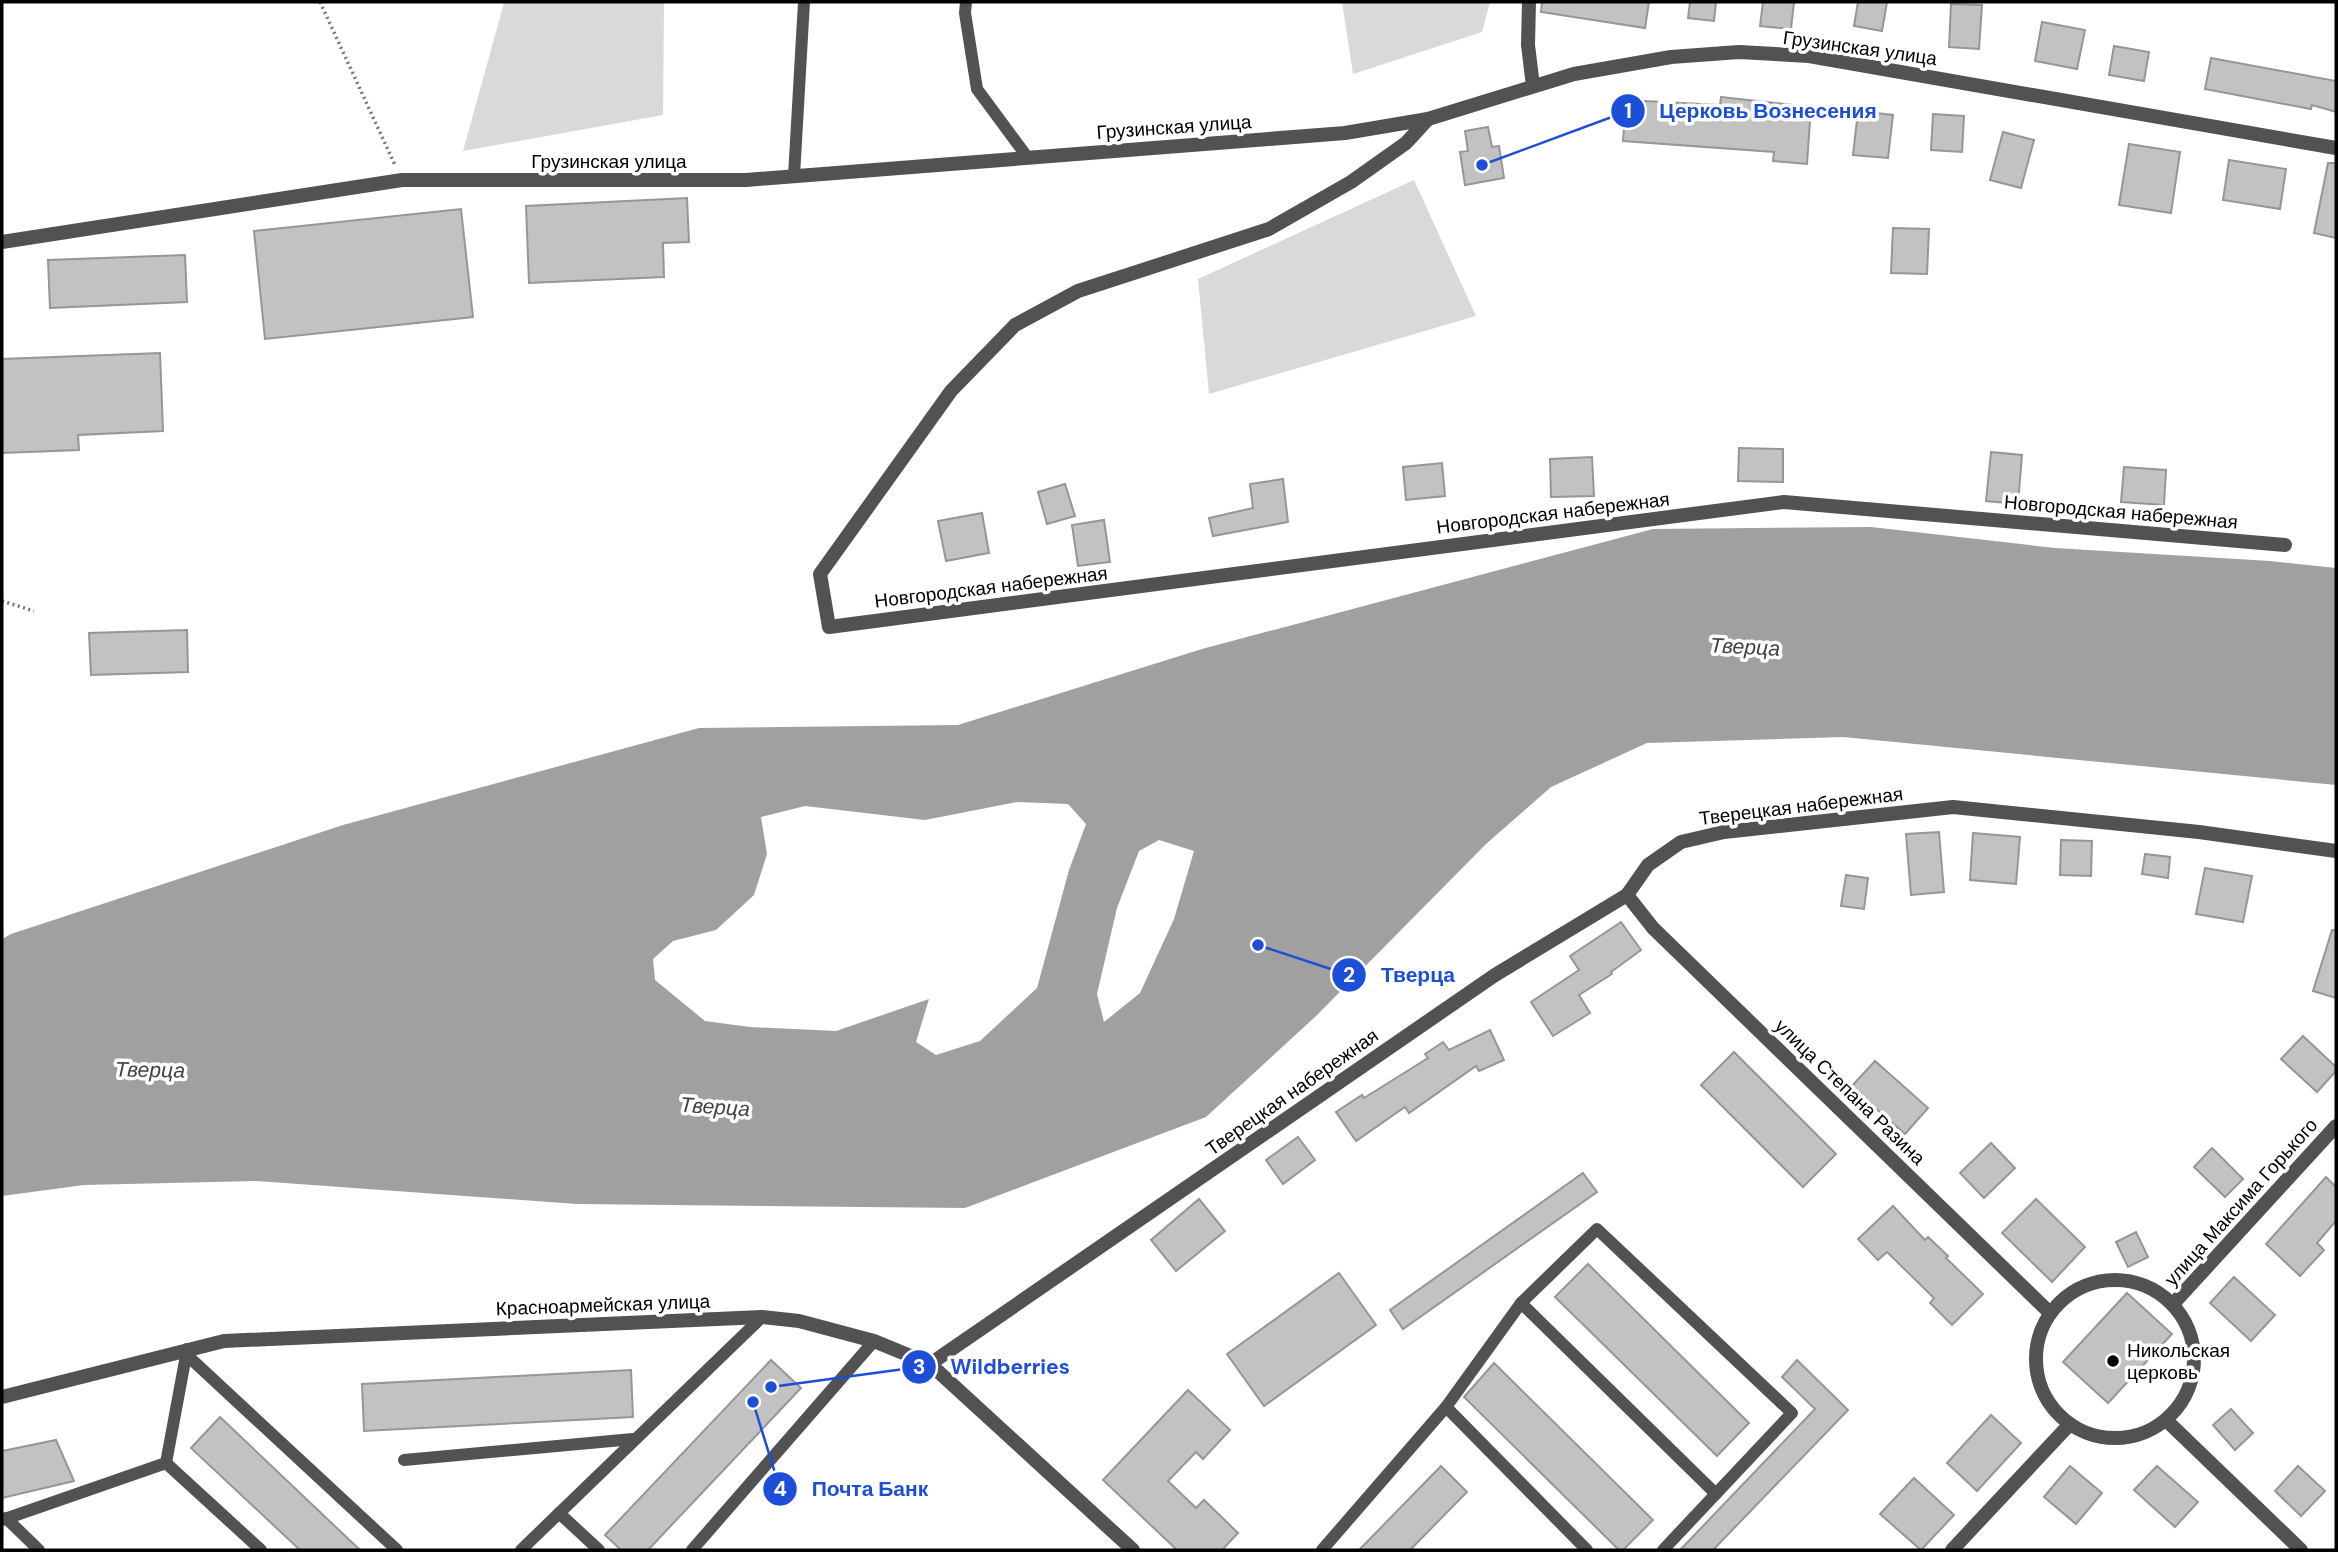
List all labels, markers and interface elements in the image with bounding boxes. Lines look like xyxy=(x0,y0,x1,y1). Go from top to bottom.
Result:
street label: Грузинская улица xyxy=(1781,25,1939,71)
callout: Церковь Вознесения xyxy=(1611,90,1891,132)
text: 1 xyxy=(1624,97,1632,125)
text: Церковь Вознесения xyxy=(1659,97,1877,125)
street label: Грузинская улица xyxy=(1096,109,1253,145)
street label: Грузинская улица xyxy=(531,149,687,174)
street label: Новгородская набережная xyxy=(1435,486,1671,540)
street label: Новгородская набережная xyxy=(2003,489,2239,535)
street label: Новгородская набережная xyxy=(873,560,1109,614)
water label: Тверца xyxy=(1709,631,1781,663)
street label: Тверецкая набережная xyxy=(1698,781,1904,831)
callout: Тверца xyxy=(1332,954,1469,996)
text: 2 xyxy=(1343,961,1355,989)
text: Тверца xyxy=(1381,961,1455,989)
street label: улица Степана Разина xyxy=(1769,1014,1931,1171)
street label: Тверецкая набережная xyxy=(1201,1023,1383,1161)
water label: Тверца xyxy=(115,1055,185,1085)
water label: Тверца xyxy=(679,1091,751,1123)
street label: улица Максима Горького xyxy=(2159,1113,2323,1291)
street label: Красноармейская улица xyxy=(495,1289,711,1321)
place label: Никольская церковь xyxy=(2127,1338,2230,1385)
callout: Wildberries xyxy=(901,1346,1084,1388)
text: 3 xyxy=(913,1353,925,1381)
text: Wildberries xyxy=(950,1353,1070,1381)
marker: Никольская церковь xyxy=(2105,1353,2121,1369)
callout: Почта Банк xyxy=(763,1468,942,1510)
text: 4 xyxy=(773,1475,787,1503)
text: Почта Банк xyxy=(812,1475,929,1503)

